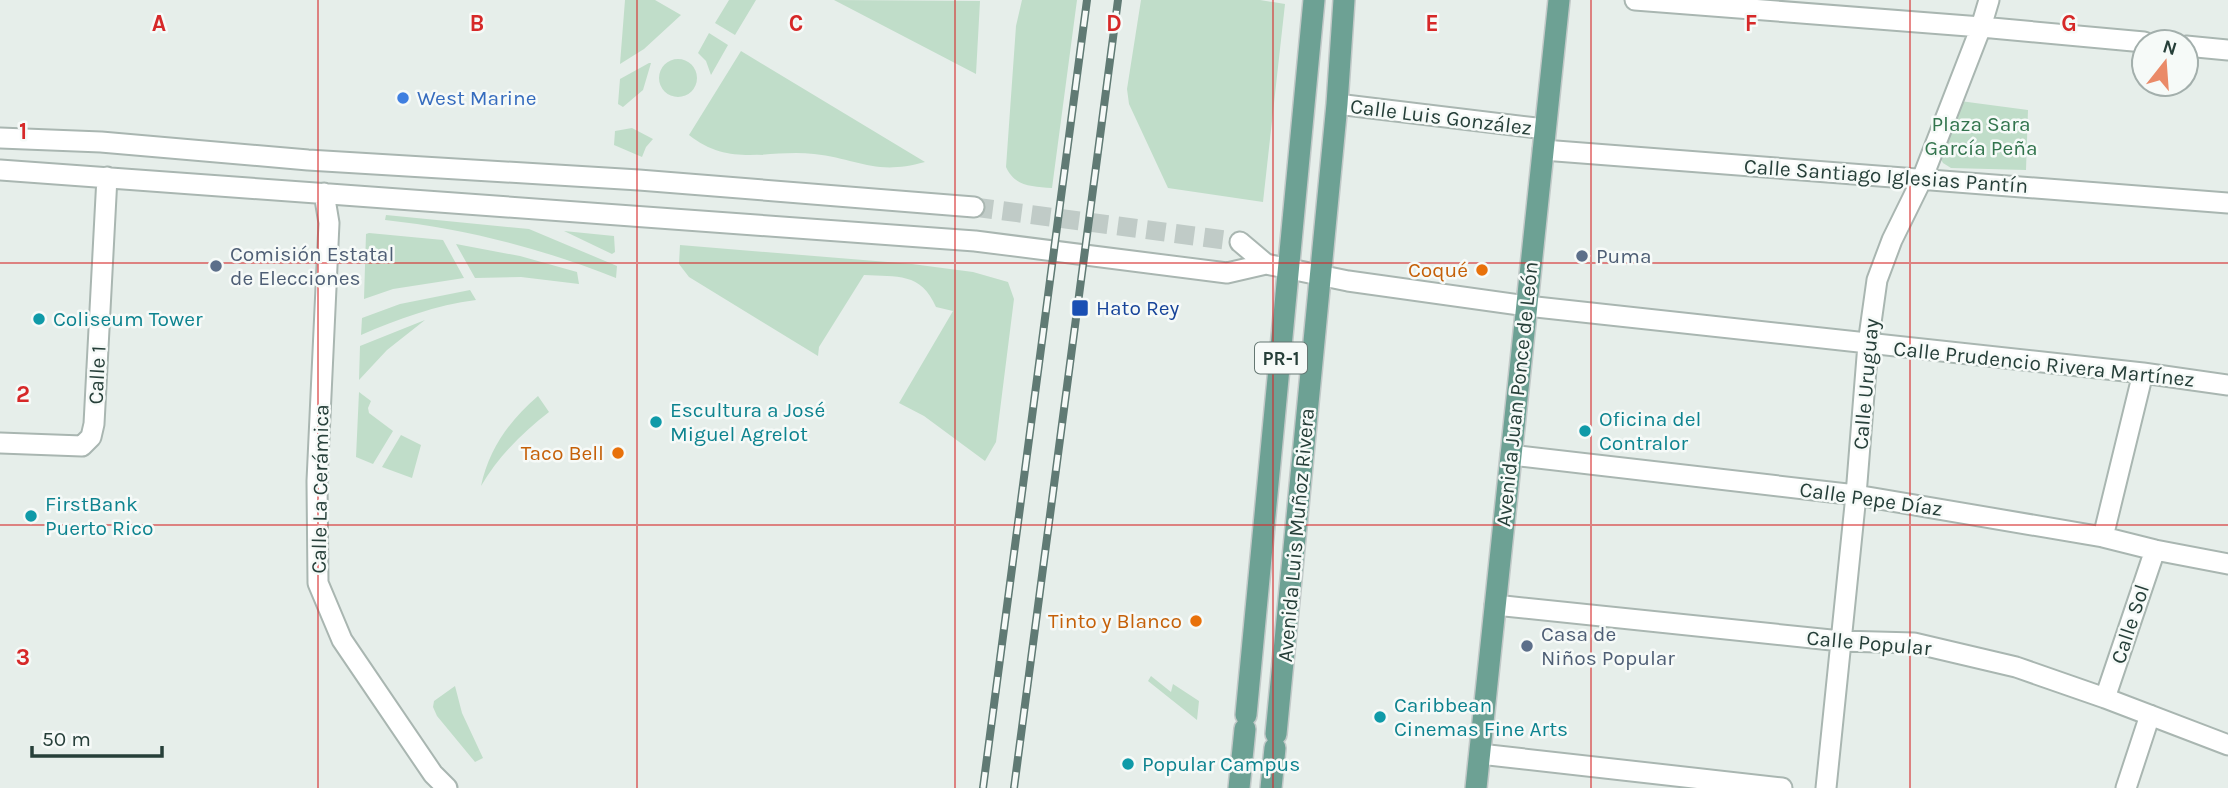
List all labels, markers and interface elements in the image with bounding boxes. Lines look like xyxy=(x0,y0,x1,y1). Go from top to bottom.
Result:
text: A xyxy=(152,10,166,37)
text: B xyxy=(470,10,484,37)
text: C xyxy=(789,10,803,37)
text: D xyxy=(1106,10,1122,37)
text: E xyxy=(1425,10,1439,37)
text: F xyxy=(1745,10,1757,37)
text: G xyxy=(2061,10,2077,37)
north arrow xyxy=(2130,28,2200,98)
text: N xyxy=(2160,35,2179,60)
place label: West Marine xyxy=(417,86,536,110)
marker: West Marine xyxy=(395,90,411,106)
street label: Calle Luis González xyxy=(1349,94,1533,140)
park label: Plaza Sara García Peña xyxy=(1925,112,2037,160)
text: 1 xyxy=(19,118,27,145)
street label: Calle Santiago Iglesias Pantín xyxy=(1743,154,2029,198)
place label: Comisión Estatal de Elecciones xyxy=(230,242,394,290)
place label: Puma xyxy=(1596,244,1652,268)
marker: Puma xyxy=(1574,248,1590,264)
marker: Comisión Estatal de Elecciones xyxy=(208,258,224,274)
place label: Coqué xyxy=(1408,258,1468,282)
street label: Avenida Juan Ponce de León xyxy=(1491,260,1543,528)
marker: Coqué xyxy=(1474,262,1490,278)
place label: Hato Rey xyxy=(1096,296,1180,320)
marker: Hato Rey xyxy=(1070,298,1090,318)
place label: Coliseum Tower xyxy=(53,307,203,331)
marker: Coliseum Tower xyxy=(31,311,47,327)
street label: Calle Uruguay xyxy=(1848,317,1884,451)
street label: Calle Prudencio Rivera Martínez xyxy=(1892,336,2196,392)
road number: PR-1 xyxy=(1255,342,1307,374)
street label: Calle 1 xyxy=(83,345,111,405)
text: 2 xyxy=(16,381,30,408)
place label: Escultura a José Miguel Agrelot xyxy=(670,398,825,446)
street label: Calle La Cerámica xyxy=(307,404,333,574)
street label: Avenida Luis Muñoz Rivera xyxy=(1273,407,1319,663)
place label: Oficina del Contralor xyxy=(1599,407,1701,455)
marker: Escultura a José Miguel Agrelot xyxy=(648,414,664,430)
marker: Oficina del Contralor xyxy=(1577,423,1593,439)
place label: Taco Bell xyxy=(521,441,604,465)
marker: Taco Bell xyxy=(610,445,626,461)
street label: Calle Pepe Díaz xyxy=(1798,477,1944,521)
place label: FirstBank Puerto Rico xyxy=(45,492,154,540)
marker: FirstBank Puerto Rico xyxy=(23,508,39,524)
street label: Calle Sol xyxy=(2106,581,2154,667)
place label: Tinto y Blanco xyxy=(1048,609,1182,633)
marker: Tinto y Blanco xyxy=(1188,613,1204,629)
place label: Casa de Niños Popular xyxy=(1541,622,1675,670)
street label: Calle Popular xyxy=(1806,626,1933,660)
marker: Casa de Niños Popular xyxy=(1519,638,1535,654)
text: 3 xyxy=(16,644,30,671)
place label: Caribbean Cinemas Fine Arts xyxy=(1394,693,1568,741)
marker: Caribbean Cinemas Fine Arts xyxy=(1372,709,1388,725)
scale bar xyxy=(32,714,161,758)
text: 50 m xyxy=(42,727,91,751)
place label: Popular Campus xyxy=(1142,752,1300,776)
marker: Popular Campus xyxy=(1120,756,1136,772)

